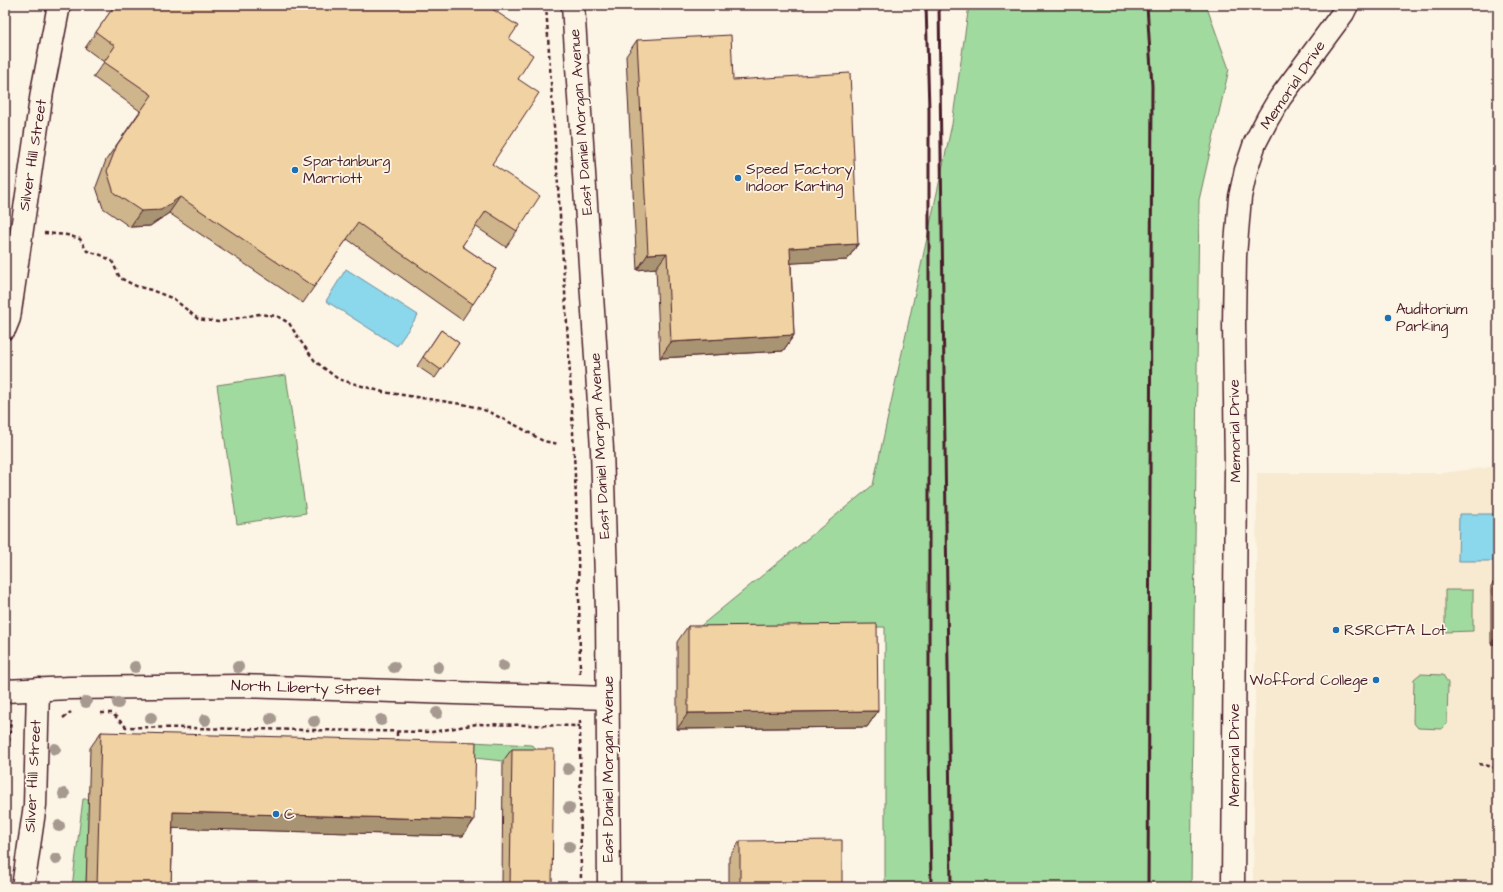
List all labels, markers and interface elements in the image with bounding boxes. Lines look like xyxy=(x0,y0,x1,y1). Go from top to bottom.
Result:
street label: East Daniel Morgan Avenue xyxy=(564,28,599,216)
street label: Memorial Drive xyxy=(1255,36,1331,134)
street label: Silver Hill Street xyxy=(14,98,52,212)
place label: Spartanburg Marriott xyxy=(303,151,390,189)
place label: Speed Factory Indoor Karting xyxy=(746,159,852,198)
marker: Spartanburg Marriott xyxy=(290,165,300,175)
marker: Speed Factory Indoor Karting xyxy=(733,173,743,183)
place label: Auditorium Parking xyxy=(1396,299,1468,338)
marker: Auditorium Parking xyxy=(1383,313,1393,323)
street label: East Daniel Morgan Avenue xyxy=(585,352,616,540)
street label: Memorial Drive xyxy=(1224,379,1246,483)
place label: RSRCFTA Lot xyxy=(1344,620,1446,641)
marker: RSRCFTA Lot xyxy=(1331,625,1341,635)
place label: Wofford College xyxy=(1249,670,1368,692)
street label: North Liberty Street xyxy=(231,675,381,702)
marker: Wofford College xyxy=(1371,675,1381,685)
street label: East Daniel Morgan Avenue xyxy=(598,676,620,862)
street label: Memorial Drive xyxy=(1224,703,1245,807)
street label: Silver Hill Street xyxy=(20,719,46,833)
place label: C xyxy=(284,804,295,825)
marker: C xyxy=(271,809,281,819)

